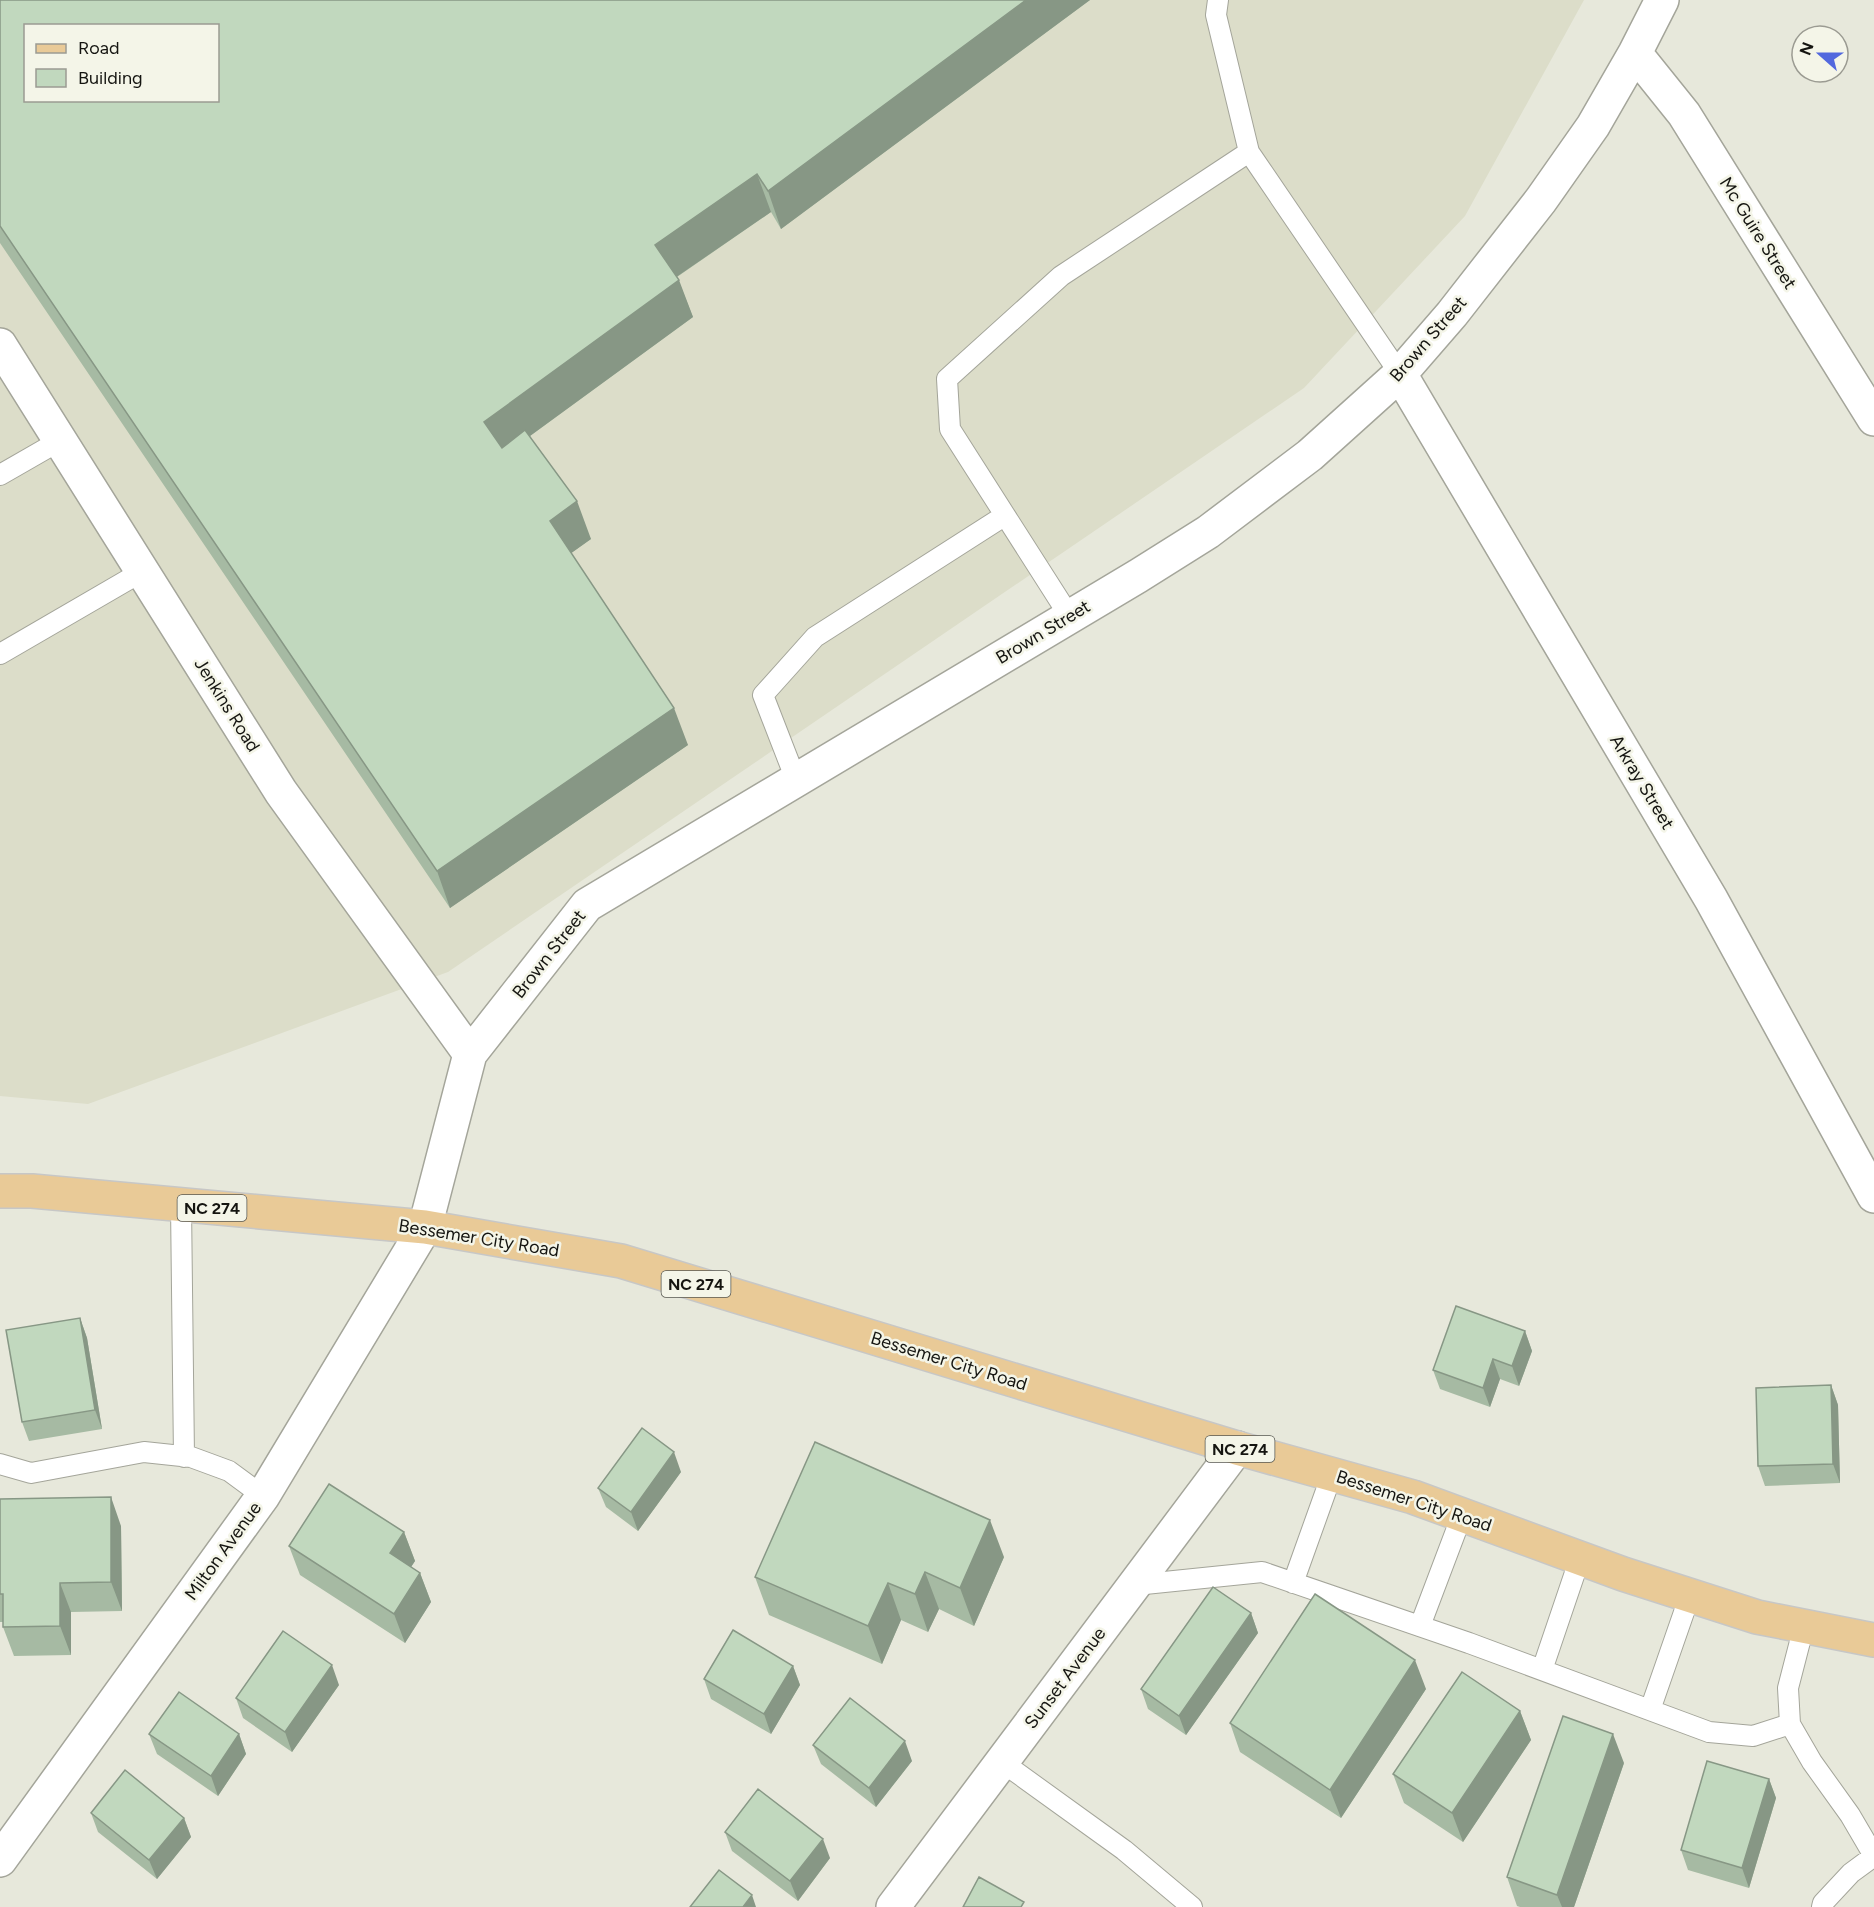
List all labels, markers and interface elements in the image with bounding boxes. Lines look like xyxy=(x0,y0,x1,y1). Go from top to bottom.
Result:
legend xyxy=(24,24,219,102)
north arrow xyxy=(1790,24,1850,84)
text: Road xyxy=(78,37,119,59)
text: N xyxy=(1795,40,1818,58)
text: Building xyxy=(78,67,143,89)
street label: Mc Guire Street xyxy=(1715,173,1801,293)
street label: Brown Street xyxy=(1385,292,1471,386)
street label: Brown Street xyxy=(992,595,1094,669)
street label: Jenkins Road xyxy=(189,654,265,756)
street label: Arkray Street xyxy=(1605,731,1679,833)
street label: Brown Street xyxy=(508,905,591,1003)
road number: NC 274 xyxy=(178,1195,246,1221)
street label: Bessemer City Road xyxy=(397,1214,561,1262)
road number: NC 274 xyxy=(662,1271,730,1297)
street label: Bessemer City Road xyxy=(868,1327,1030,1395)
road number: NC 274 xyxy=(1206,1436,1274,1462)
street label: Bessemer City Road xyxy=(1333,1465,1495,1537)
street label: Milton Avenue xyxy=(180,1498,266,1604)
street label: Sunset Avenue xyxy=(1020,1623,1110,1733)

